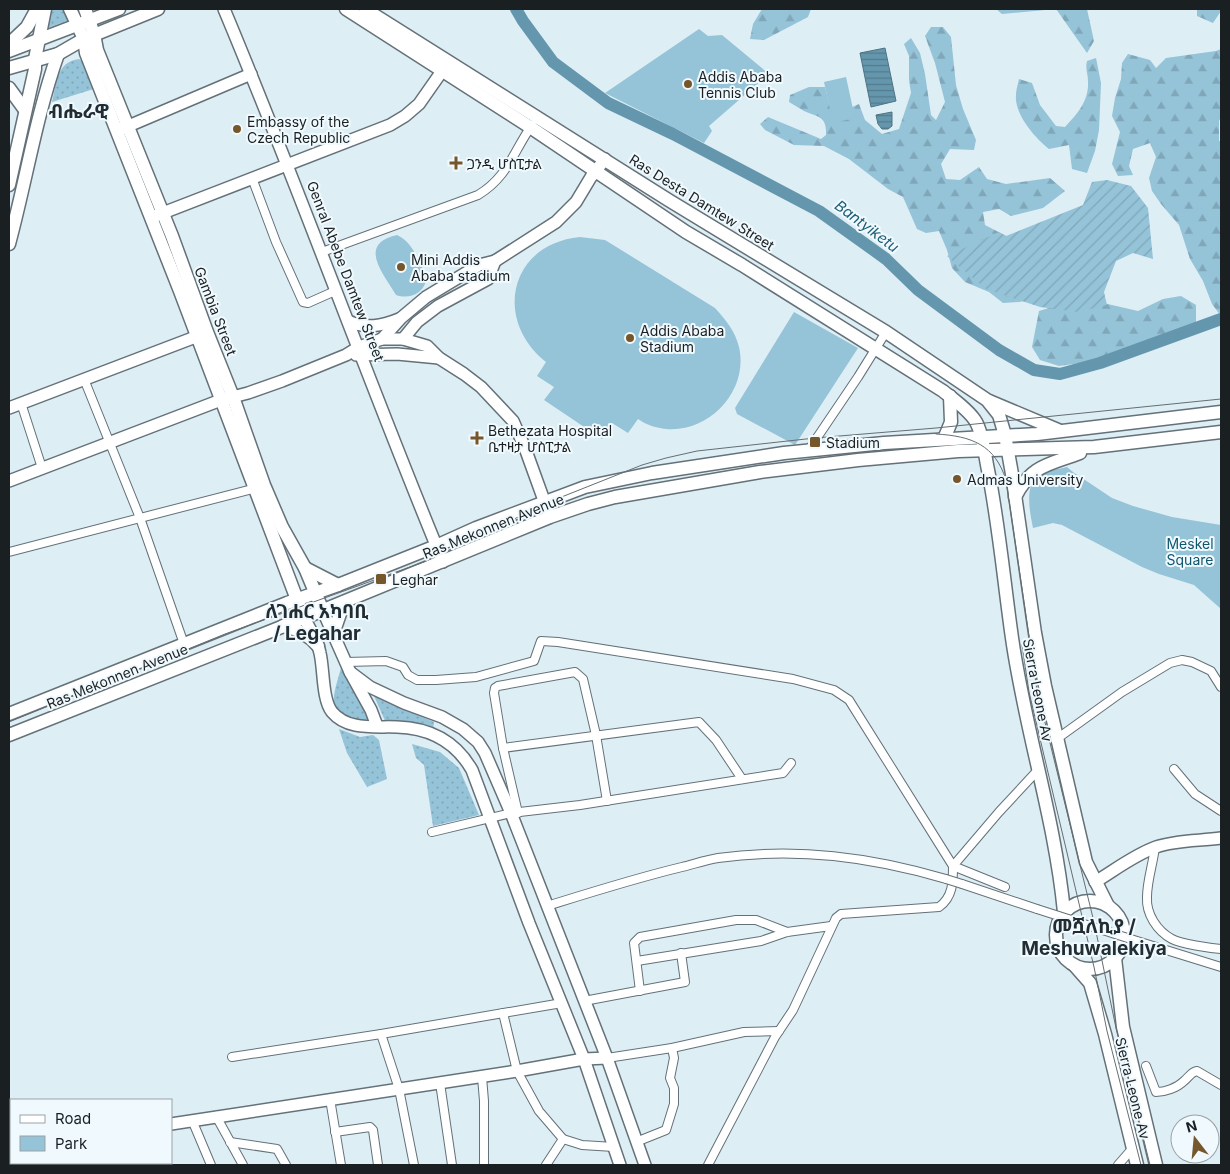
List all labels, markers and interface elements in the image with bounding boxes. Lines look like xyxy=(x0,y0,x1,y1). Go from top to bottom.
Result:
place label: Addis Ababa Tennis Club xyxy=(698,68,782,101)
marker: Addis Ababa Tennis Club xyxy=(682,78,694,90)
district label: ብሔራዊ xyxy=(49,100,109,123)
place label: Embassy of the Czech Republic xyxy=(247,113,350,146)
marker: Embassy of the Czech Republic xyxy=(231,123,243,135)
street label: Ras Desta Damtew Street xyxy=(626,150,778,254)
place label: ጋንዲ ሆስፒታል xyxy=(467,155,542,172)
marker: ጋንዲ ሆስፒታል xyxy=(449,156,463,170)
street label: Genral Abebe Damtew Street xyxy=(304,178,388,364)
water label: Bantyiketu xyxy=(831,196,903,256)
place label: Mini Addis Ababa stadium xyxy=(411,251,510,284)
marker: Mini Addis Ababa stadium xyxy=(395,261,407,273)
street label: Gambia Street xyxy=(191,264,241,358)
place label: Addis Ababa Stadium xyxy=(640,322,724,355)
marker: Addis Ababa Stadium xyxy=(624,332,636,344)
place label: Bethezata Hospital ቤተዛታ ሆስፒታል xyxy=(488,422,612,455)
marker: Bethezata Hospital ቤተዛታ ሆስፒታል xyxy=(470,431,484,445)
place label: Stadium xyxy=(826,434,880,451)
marker: Stadium xyxy=(808,435,822,449)
place label: Admas University xyxy=(967,471,1083,488)
marker: Admas University xyxy=(951,473,963,485)
street label: Ras Mekonnen Avenue xyxy=(420,490,566,562)
park label: Meskel Square xyxy=(1166,535,1214,568)
place label: Leghar xyxy=(392,571,438,588)
marker: Leghar xyxy=(374,572,388,586)
district label: ለገሐር አካባቢ / Legahar xyxy=(266,600,369,645)
street label: Sierra Leone Av xyxy=(1020,637,1056,743)
street label: Ras Mekonnen Avenue xyxy=(44,640,190,712)
district label: መሿለኪያ / Meshuwalekiya xyxy=(1021,915,1167,960)
street label: Sierra Leone Av xyxy=(1112,1035,1154,1141)
legend xyxy=(10,1099,172,1164)
text: Road xyxy=(55,1109,91,1128)
north arrow xyxy=(1170,1114,1220,1164)
text: N xyxy=(1184,1116,1199,1136)
text: Park xyxy=(55,1134,88,1153)

